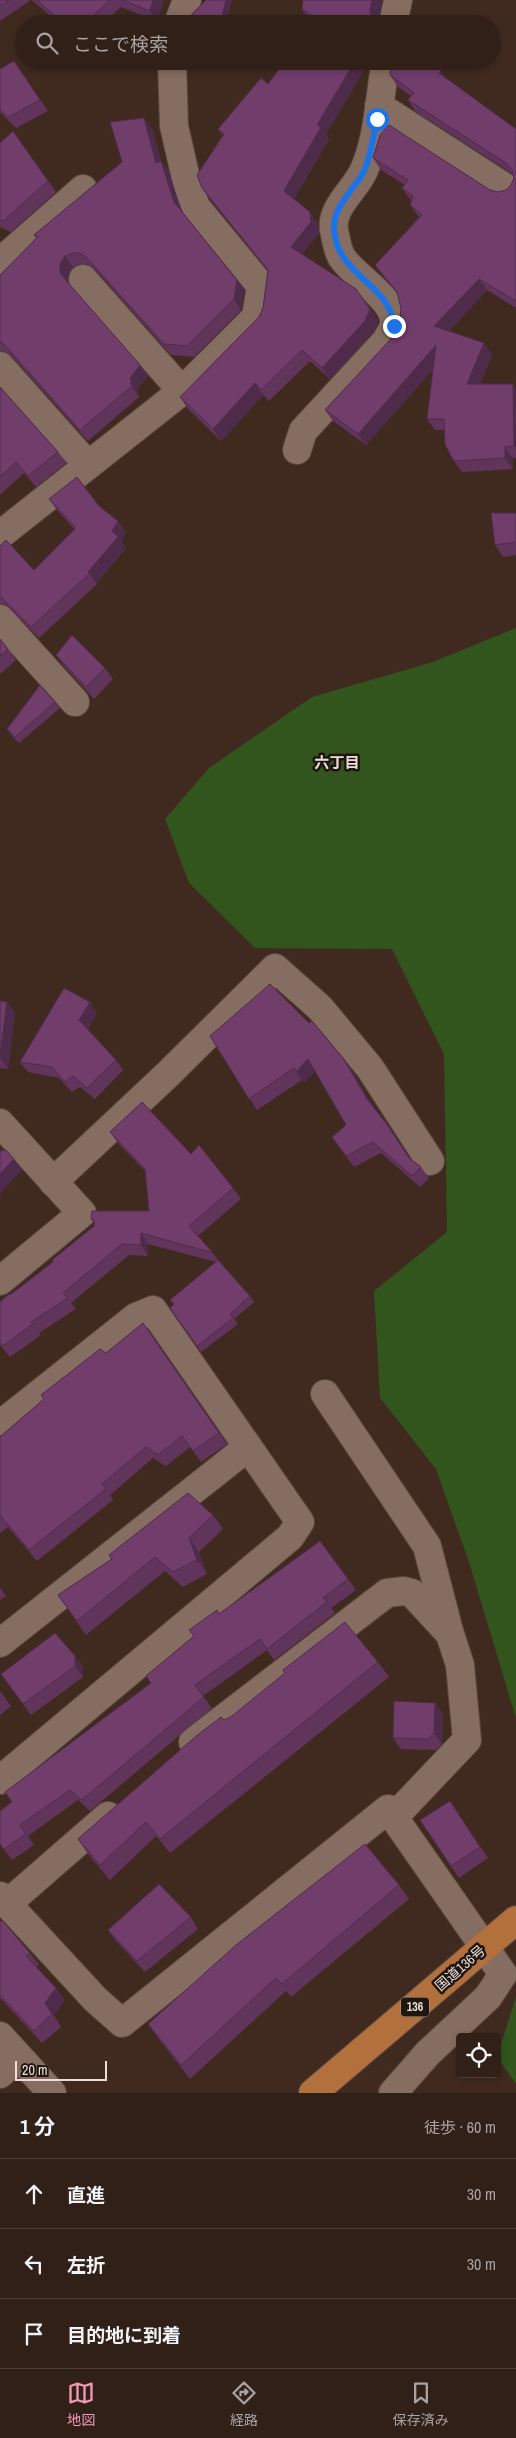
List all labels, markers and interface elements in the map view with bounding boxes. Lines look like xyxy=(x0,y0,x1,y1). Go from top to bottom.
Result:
search box xyxy=(15,15,501,70)
icon: search xyxy=(33,29,61,57)
text: ここで検索 xyxy=(73,31,168,57)
route start xyxy=(366,108,389,131)
route end xyxy=(383,315,406,338)
district label: 六丁目 xyxy=(314,752,360,773)
street label: 国道136号 xyxy=(431,1941,489,1995)
road number: 136 xyxy=(401,1998,429,2016)
map controls xyxy=(456,2033,501,2078)
button: locate xyxy=(456,2033,501,2078)
scale bar xyxy=(15,2058,108,2081)
text: 20 m xyxy=(22,2061,48,2079)
text: 1 分 xyxy=(20,2112,55,2141)
text: 徒歩 · 60 m xyxy=(424,2116,496,2138)
icon: ahead xyxy=(20,2180,48,2208)
text: 直進 xyxy=(67,2182,105,2208)
text: 30 m xyxy=(467,2183,496,2205)
icon: left xyxy=(20,2250,48,2278)
text: 左折 xyxy=(67,2252,105,2278)
text: 30 m xyxy=(467,2253,496,2275)
icon: arrive xyxy=(20,2320,48,2348)
text: 目的地に到着 xyxy=(67,2322,181,2348)
tab: 地図 xyxy=(67,2379,95,2429)
tab: 経路 xyxy=(230,2379,258,2429)
tab: 保存済み xyxy=(393,2379,449,2429)

